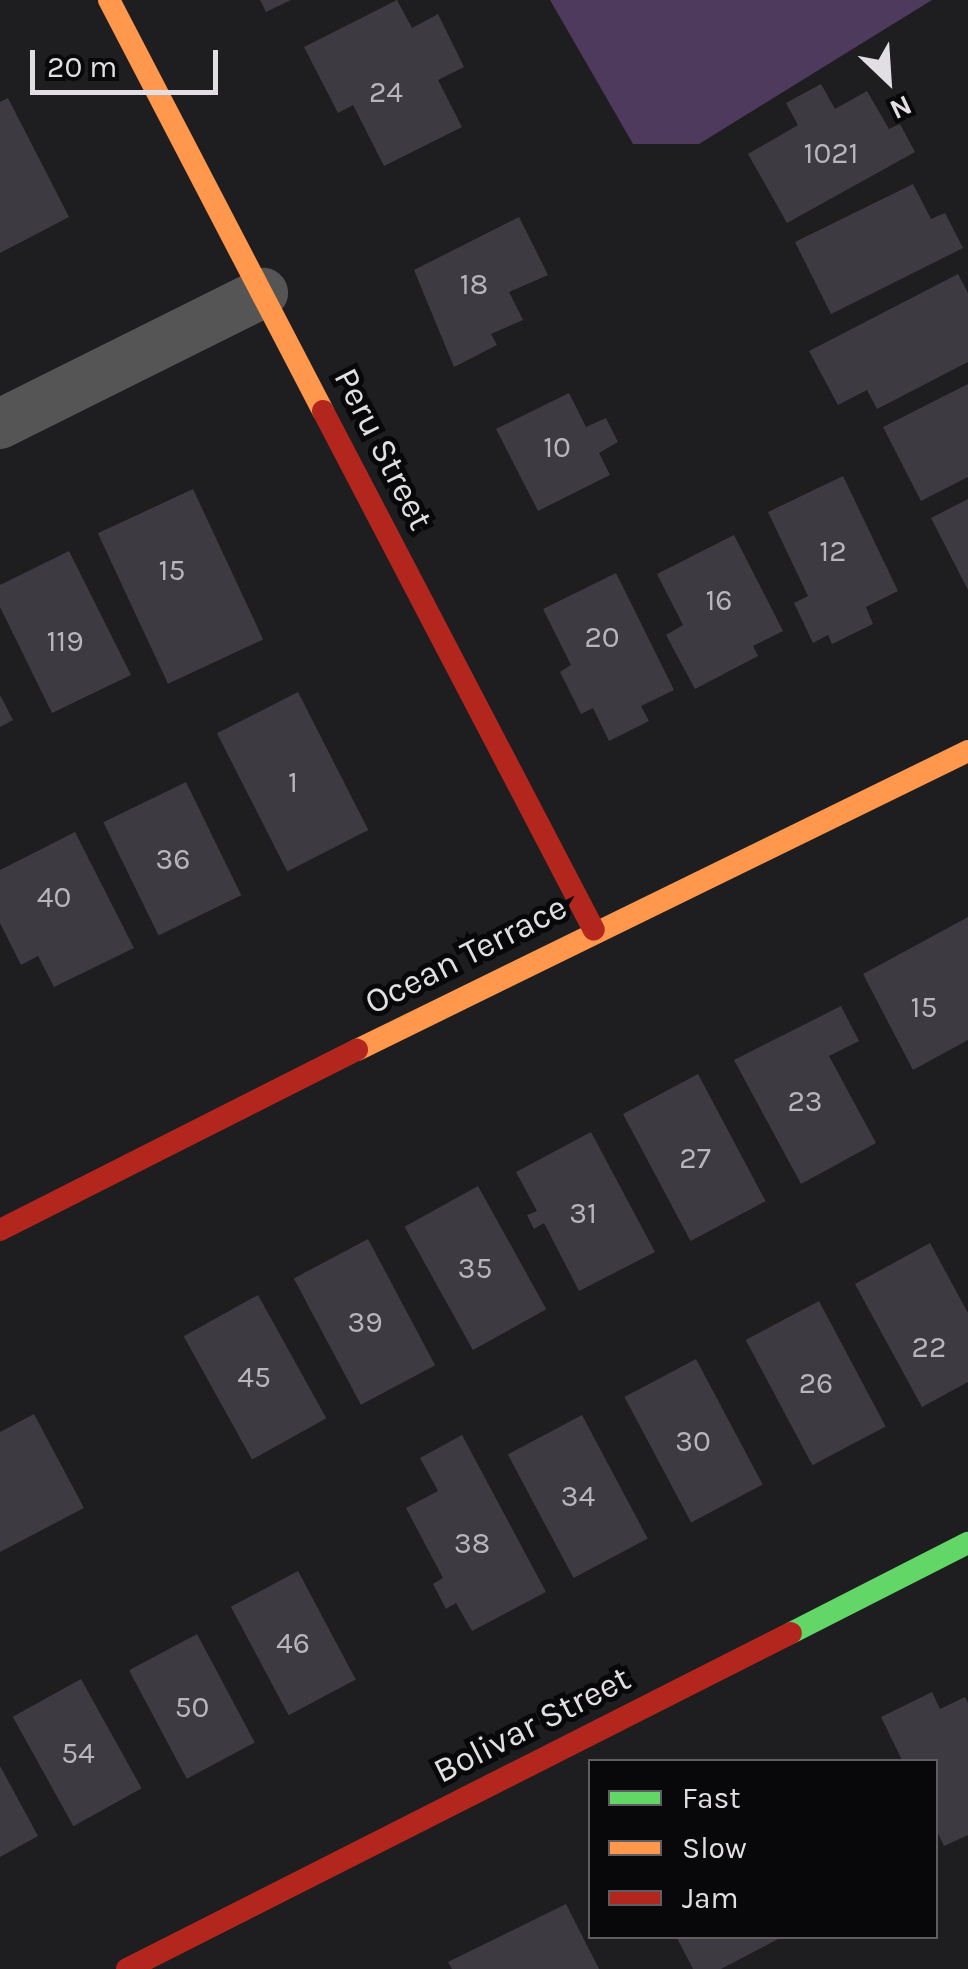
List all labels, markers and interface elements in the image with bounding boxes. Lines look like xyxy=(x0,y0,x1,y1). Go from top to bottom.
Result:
scale bar xyxy=(35,30,222,92)
north arrow xyxy=(838,30,938,130)
text: 20 m xyxy=(47,49,117,85)
house number: 24 xyxy=(369,74,403,110)
text: N xyxy=(885,88,917,127)
house number: 1021 xyxy=(803,135,859,171)
house number: 18 xyxy=(460,266,488,302)
street label: Peru Street xyxy=(324,361,442,537)
house number: 10 xyxy=(543,429,571,465)
house number: 12 xyxy=(819,533,847,569)
house number: 15 xyxy=(159,552,185,588)
house number: 16 xyxy=(705,582,733,618)
house number: 20 xyxy=(584,619,620,655)
house number: 119 xyxy=(46,623,84,659)
house number: 1 xyxy=(288,764,298,800)
house number: 36 xyxy=(156,841,190,877)
house number: 40 xyxy=(37,879,71,915)
street label: Ocean Terrace xyxy=(358,886,574,1024)
house number: 15 xyxy=(911,989,937,1025)
house number: 23 xyxy=(787,1083,823,1119)
house number: 27 xyxy=(679,1140,711,1176)
house number: 31 xyxy=(569,1195,597,1231)
house number: 35 xyxy=(458,1250,492,1286)
house number: 39 xyxy=(347,1304,383,1340)
house number: 22 xyxy=(912,1329,946,1365)
house number: 45 xyxy=(237,1359,271,1395)
house number: 26 xyxy=(799,1365,833,1401)
house number: 30 xyxy=(675,1423,711,1459)
house number: 34 xyxy=(561,1478,595,1514)
house number: 38 xyxy=(454,1525,490,1561)
house number: 46 xyxy=(276,1625,310,1661)
street label: Bolivar Street xyxy=(427,1657,637,1793)
house number: 50 xyxy=(175,1689,209,1725)
house number: 54 xyxy=(61,1735,95,1771)
legend xyxy=(588,1759,938,1939)
text: Fast xyxy=(682,1780,741,1816)
text: Slow xyxy=(682,1830,747,1866)
text: Jam xyxy=(682,1880,739,1916)

